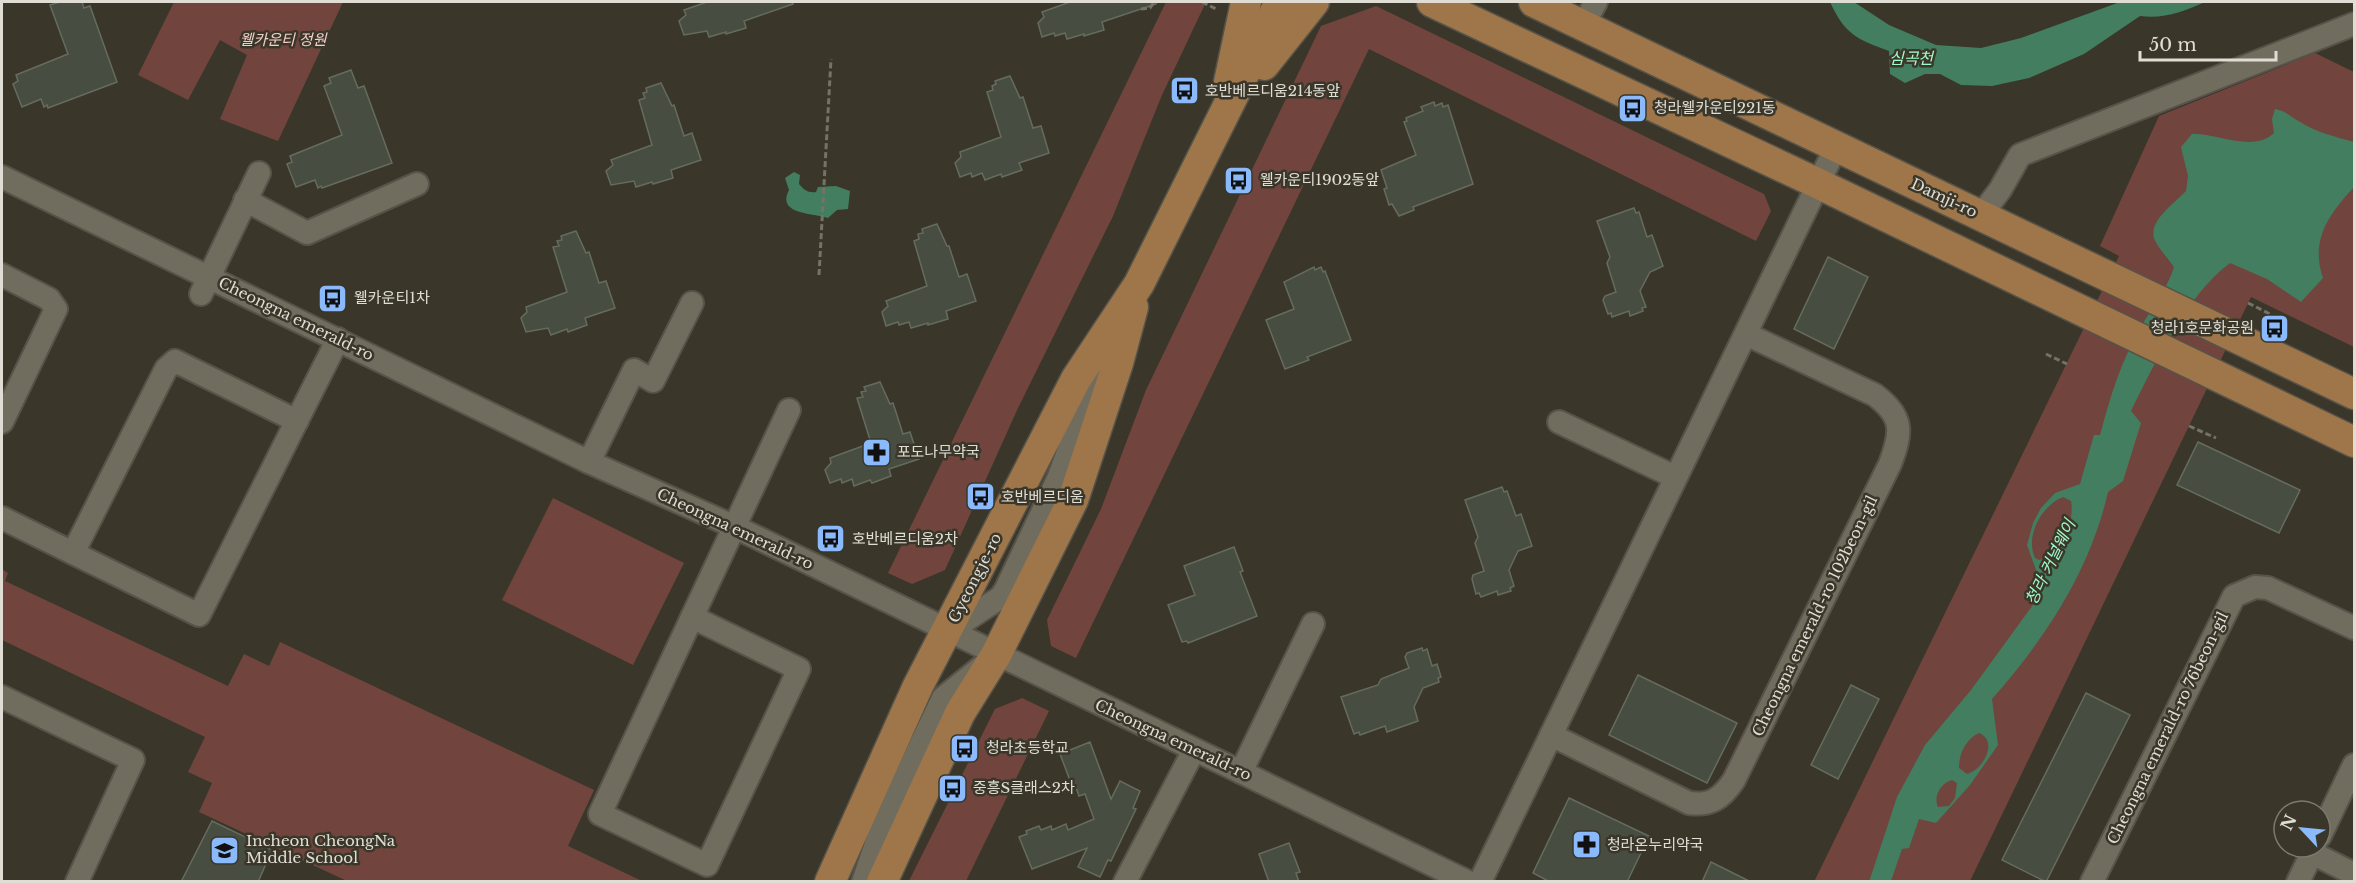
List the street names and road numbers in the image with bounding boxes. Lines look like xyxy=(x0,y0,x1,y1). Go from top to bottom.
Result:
street label: Damji-ro xyxy=(1908,174,1981,221)
street label: Cheongna emerald-ro xyxy=(215,273,377,365)
street label: Cheongna emerald-ro xyxy=(654,484,817,573)
street label: Cheongna emerald-ro 102beon-gil xyxy=(1748,492,1881,739)
street label: Gyeongje-ro xyxy=(944,530,1005,626)
street label: Cheongna emerald-ro 76beon-gil xyxy=(2103,608,2232,847)
street label: Cheongna emerald-ro xyxy=(1092,695,1255,784)

